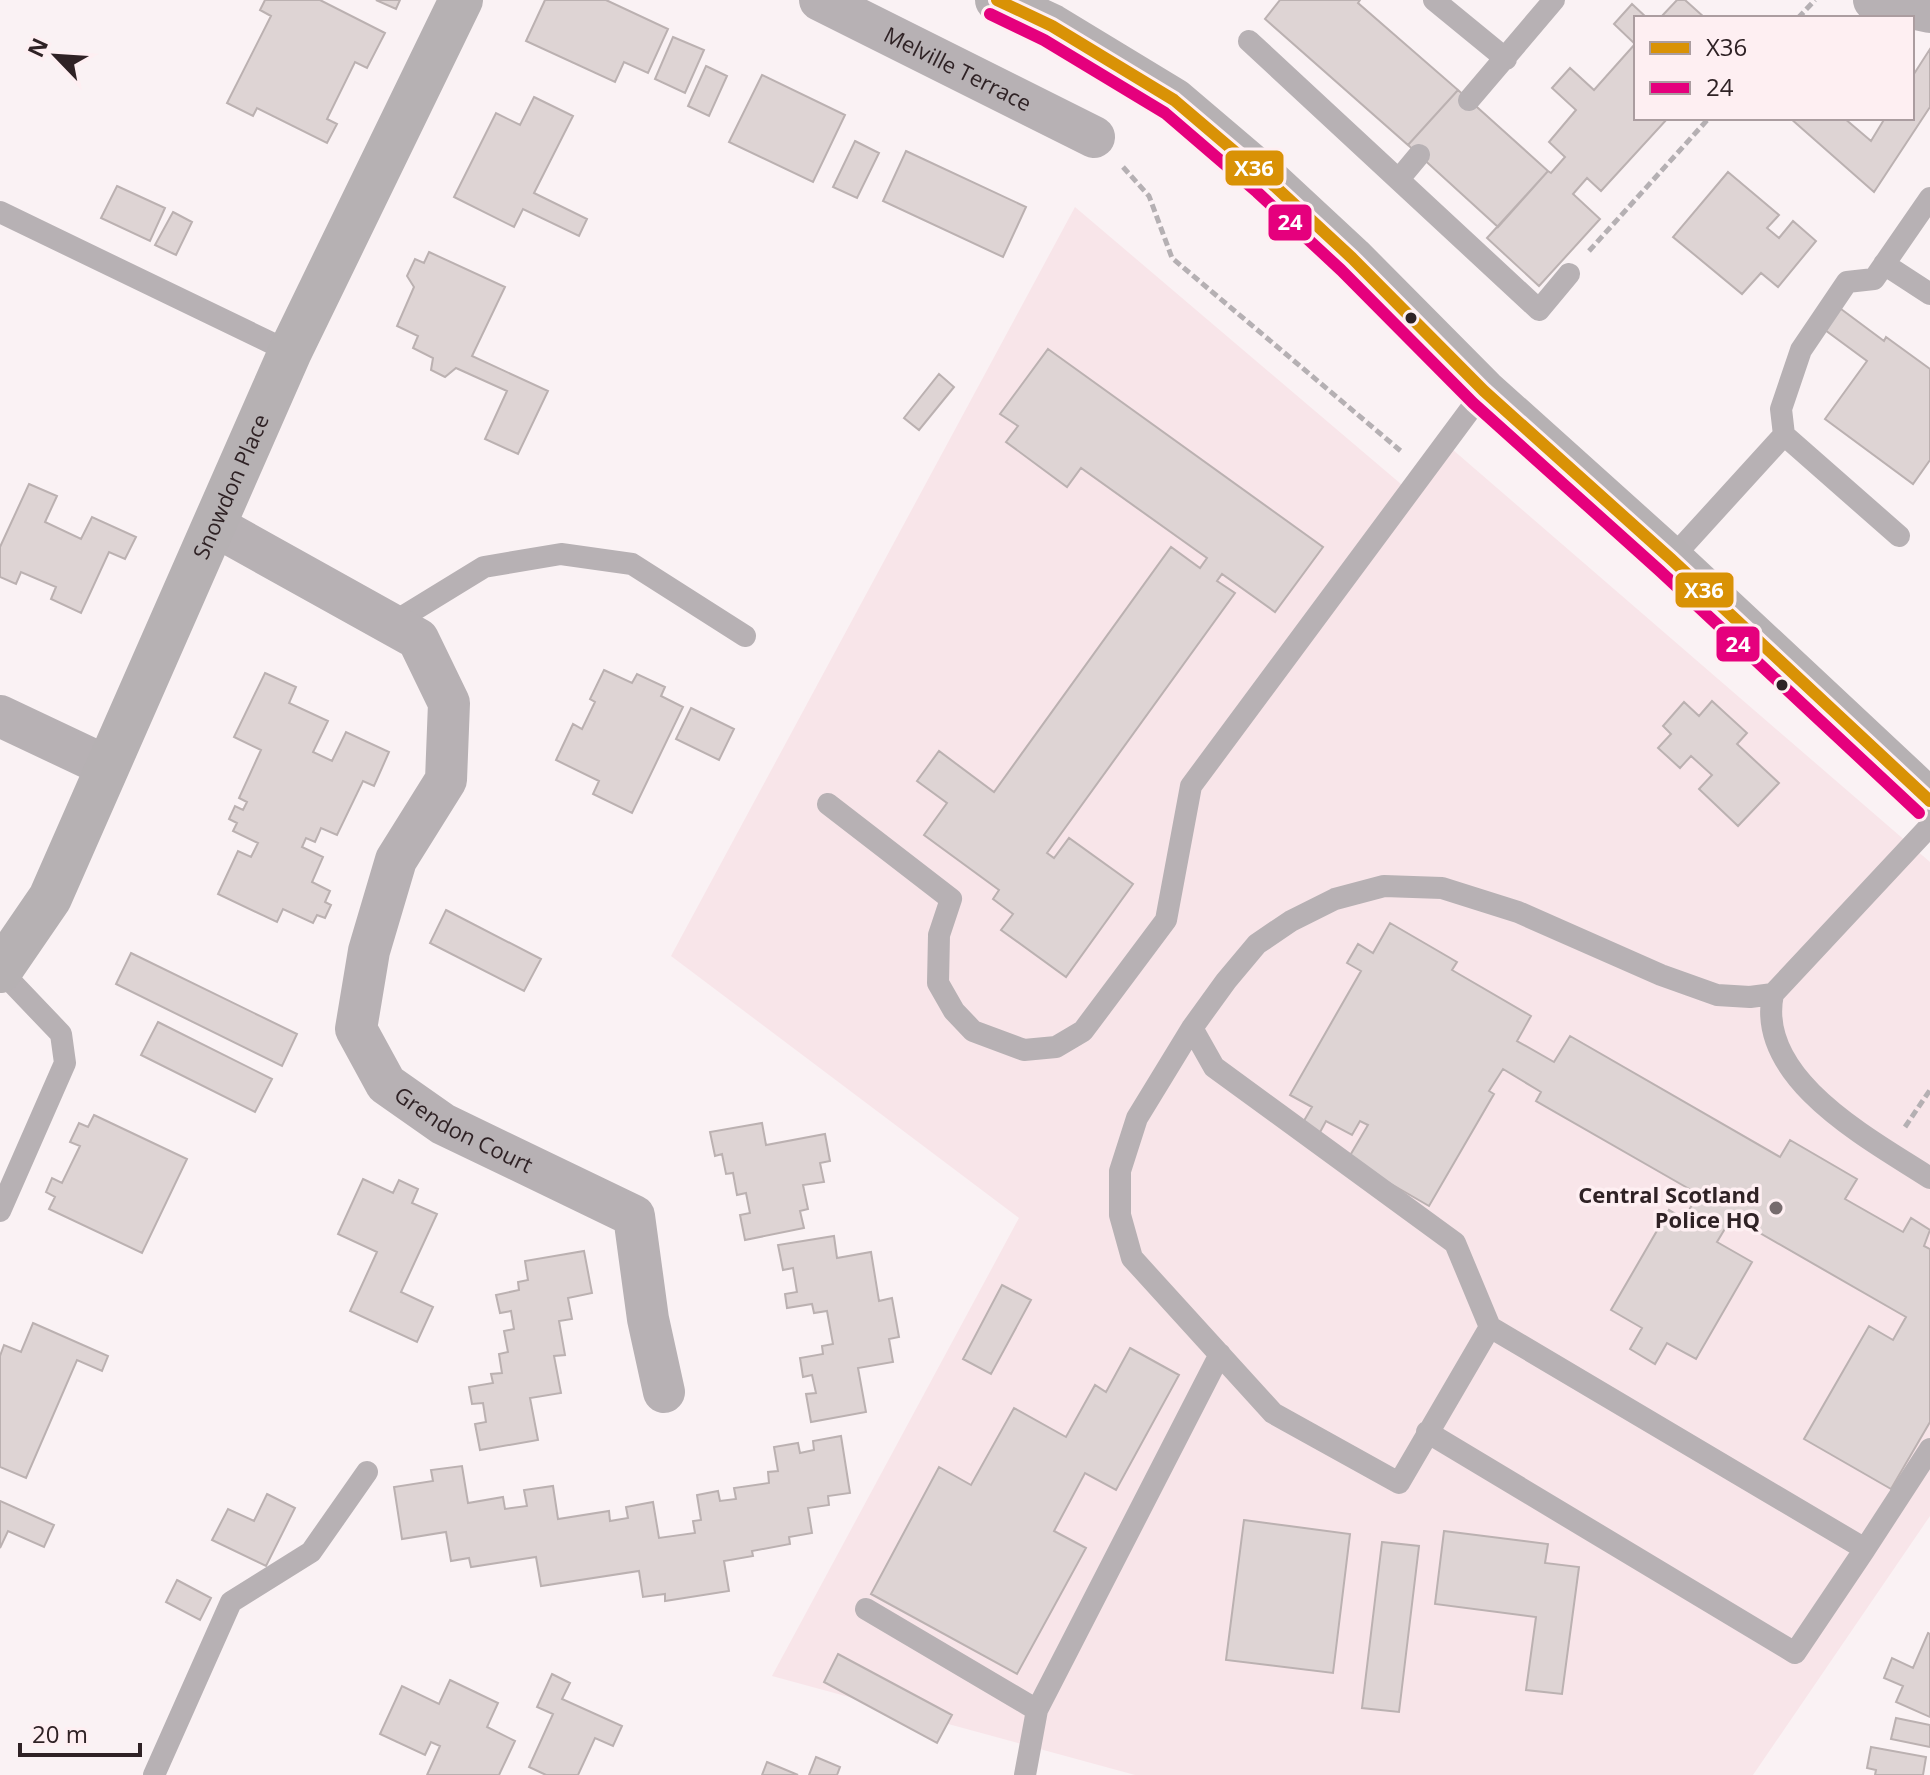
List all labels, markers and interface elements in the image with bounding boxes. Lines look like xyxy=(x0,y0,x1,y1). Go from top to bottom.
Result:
north arrow xyxy=(16,16,96,96)
legend xyxy=(1634,16,1914,120)
street label: Melville Terrace xyxy=(879,19,1037,117)
text: X36 xyxy=(1706,30,1747,63)
text: N xyxy=(20,33,54,62)
text: 24 xyxy=(1706,70,1734,103)
line badge: X36 xyxy=(1224,149,1285,187)
text: X36 xyxy=(1234,152,1274,182)
line badge: 24 xyxy=(1267,203,1313,242)
text: 24 xyxy=(1277,206,1303,236)
unlabelled marker xyxy=(1403,310,1419,326)
street label: Snowdon Place xyxy=(185,409,275,563)
line badge: X36 xyxy=(1674,571,1735,609)
text: X36 xyxy=(1684,574,1724,604)
line badge: 24 xyxy=(1715,625,1761,663)
text: 24 xyxy=(1725,628,1751,658)
unlabelled marker xyxy=(1774,677,1790,693)
street label: Grendon Court xyxy=(389,1079,538,1179)
place label: Central Scotland Police HQ xyxy=(1578,1179,1760,1234)
marker: Central Scotland Police HQ xyxy=(1767,1199,1785,1217)
scale bar xyxy=(20,1707,140,1757)
text: 20 m xyxy=(32,1717,88,1750)

